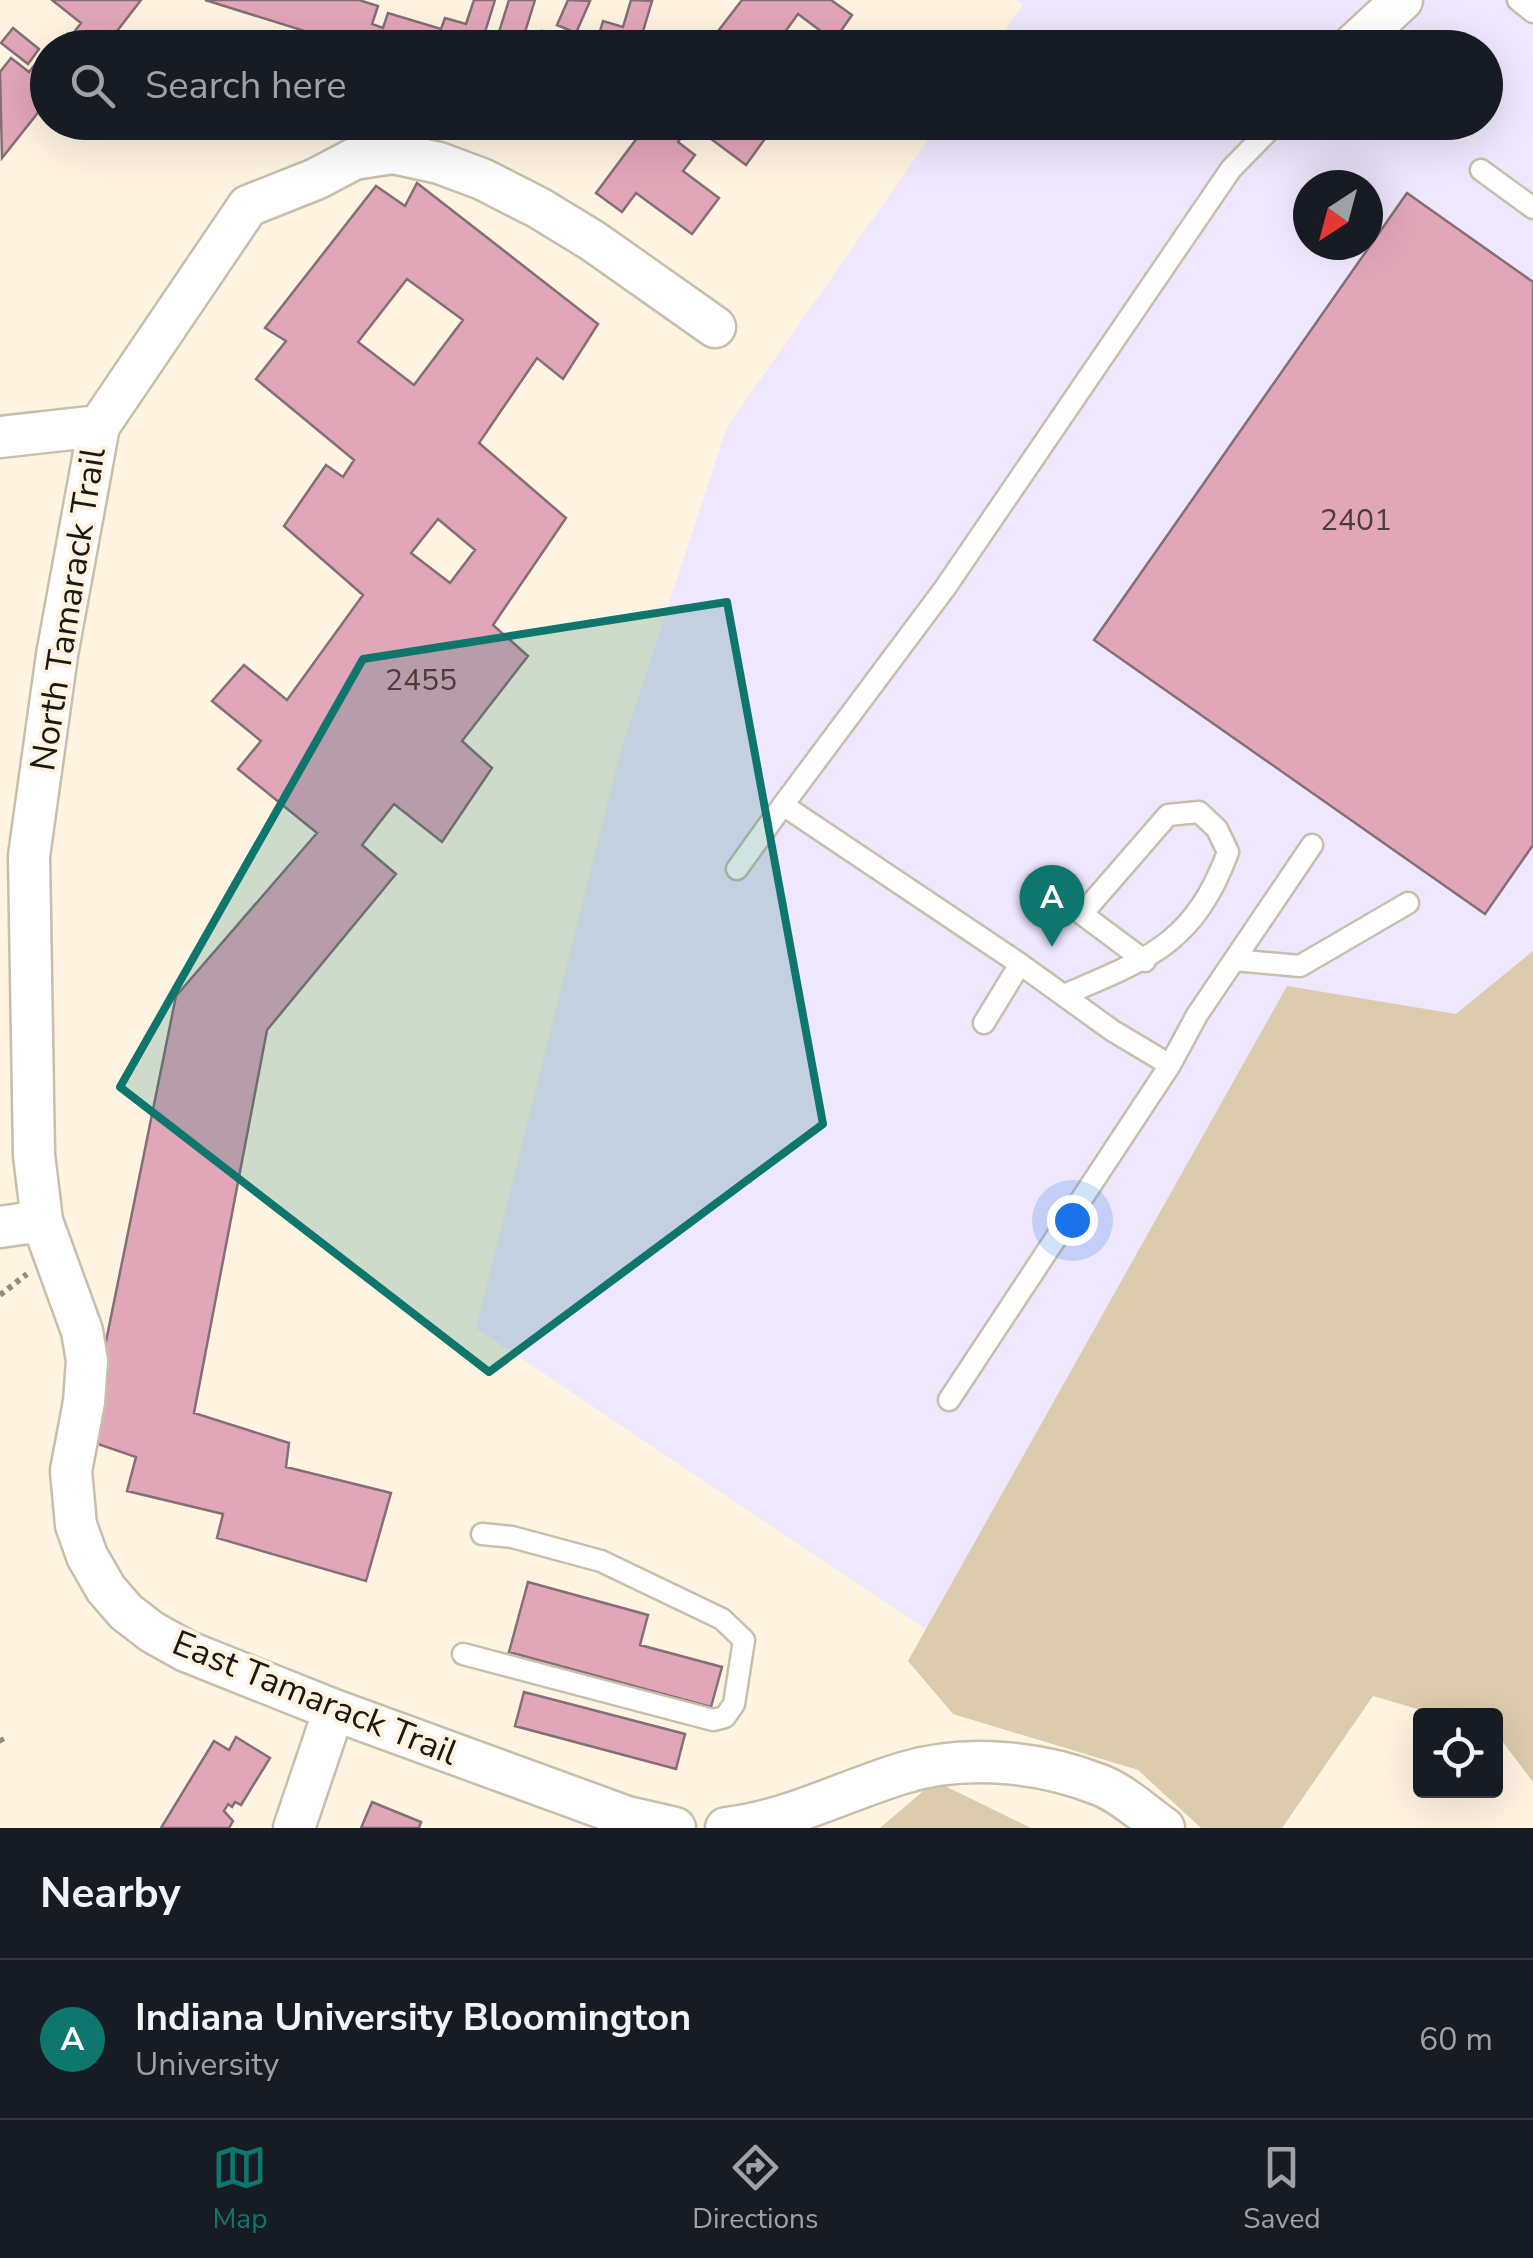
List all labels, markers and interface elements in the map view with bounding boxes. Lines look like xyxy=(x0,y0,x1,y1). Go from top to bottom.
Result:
search box xyxy=(30,30,1503,140)
icon: search xyxy=(65,58,120,113)
text: Search here xyxy=(145,60,346,111)
north arrow xyxy=(1293,170,1383,260)
street label: North Tamarack Trail xyxy=(19,443,117,774)
house number: 2401 xyxy=(1320,500,1392,541)
house number: 2455 xyxy=(385,660,457,701)
pin: A xyxy=(1020,864,1084,947)
your location xyxy=(1047,1195,1098,1246)
street label: East Tamarack Trail xyxy=(166,1619,465,1777)
map controls xyxy=(1413,1708,1503,1798)
button: locate xyxy=(1413,1708,1503,1798)
text: Nearby xyxy=(40,1865,181,1922)
text: Indiana University Bloomington xyxy=(135,1992,691,2043)
text: A xyxy=(61,2018,84,2061)
text: 60 m xyxy=(1419,2018,1493,2061)
text: University xyxy=(135,2043,279,2086)
tab: Map xyxy=(212,2140,267,2238)
tab: Directions xyxy=(692,2140,818,2238)
tab: Saved xyxy=(1243,2140,1321,2238)

